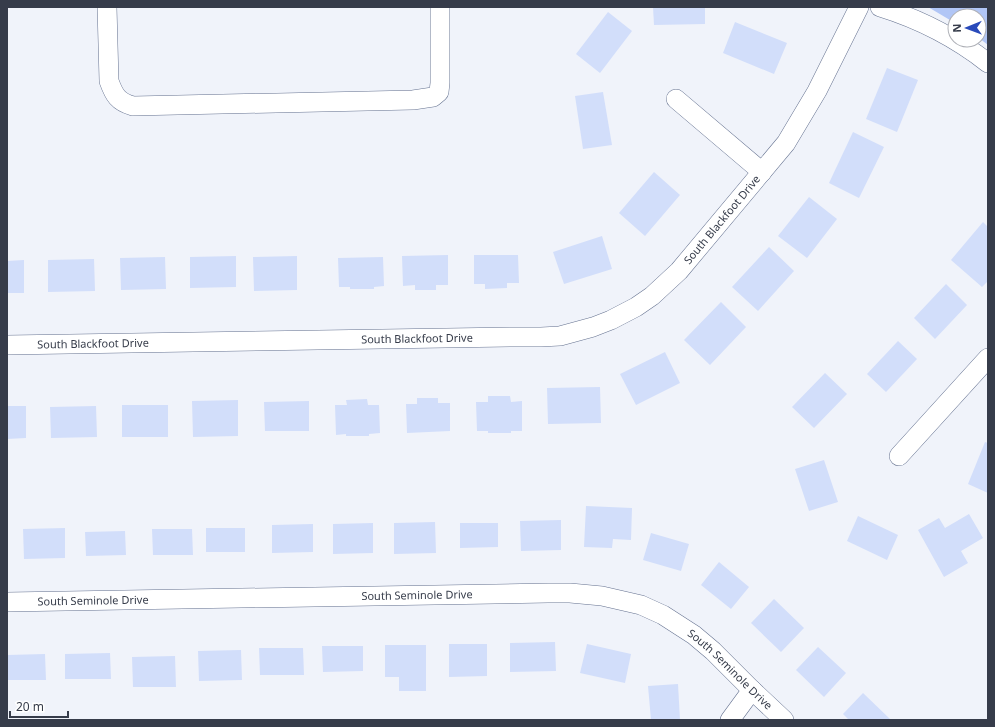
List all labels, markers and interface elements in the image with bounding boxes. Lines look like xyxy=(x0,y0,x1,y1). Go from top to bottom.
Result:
north arrow xyxy=(947,8,987,48)
text: N xyxy=(949,24,964,33)
street label: South Blackfoot Drive xyxy=(680,172,763,267)
street label: South Blackfoot Drive xyxy=(361,330,473,346)
street label: South Blackfoot Drive xyxy=(37,335,149,352)
street label: South Seminole Drive xyxy=(361,586,473,603)
street label: South Seminole Drive xyxy=(37,592,149,608)
street label: South Seminole Drive xyxy=(685,625,776,712)
scale bar xyxy=(10,693,68,719)
text: 20 m xyxy=(16,698,44,715)

